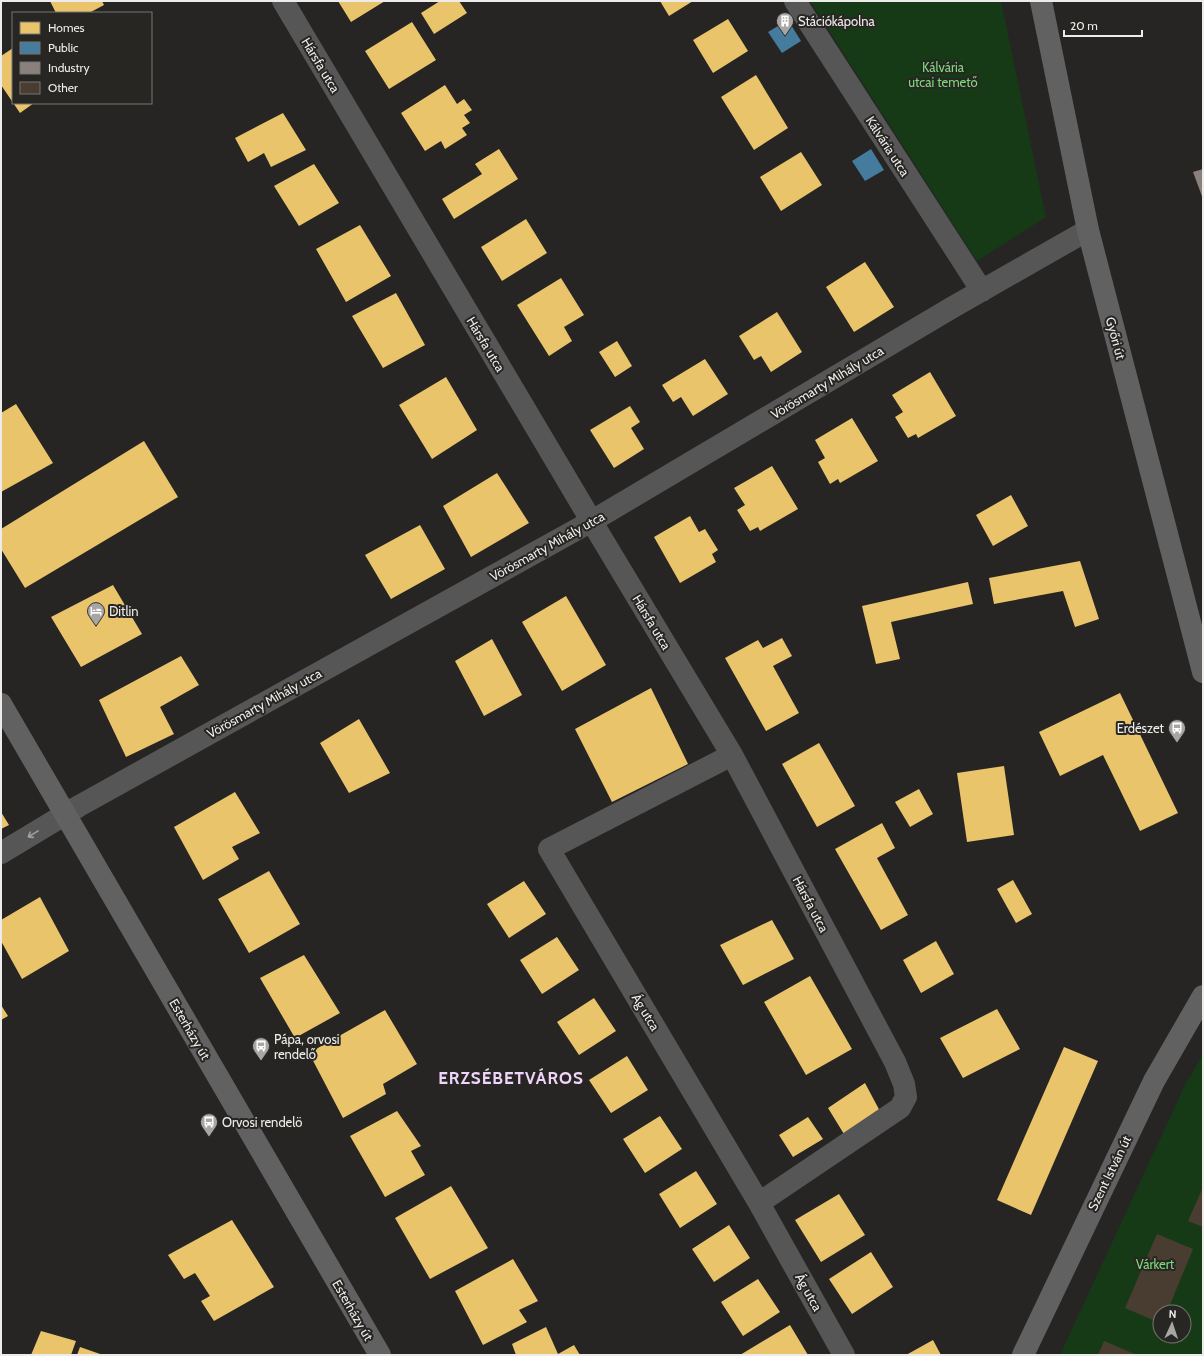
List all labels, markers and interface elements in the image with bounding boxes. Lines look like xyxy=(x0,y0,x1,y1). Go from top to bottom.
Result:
building icon: Stációkápolna xyxy=(775,11,795,36)
legend xyxy=(12,12,152,104)
scale bar xyxy=(1064,12,1142,38)
place label: Stációkápolna xyxy=(798,13,876,29)
text: 20 m xyxy=(1070,18,1098,33)
text: Homes xyxy=(48,20,85,35)
street label: Hársfa utca xyxy=(298,35,344,96)
text: Public xyxy=(48,40,79,55)
park label: Kálvária utcai temető xyxy=(908,59,978,90)
text: Industry xyxy=(48,60,89,75)
text: Other xyxy=(48,80,78,95)
street label: Kálvária utca xyxy=(863,113,914,180)
street label: Hársfa utca xyxy=(463,314,509,375)
street label: Győri út xyxy=(1103,315,1129,362)
street label: Vörösmarty Mihály utca xyxy=(768,342,887,422)
street label: Vörösmarty Mihály utca xyxy=(487,507,608,584)
street label: Hársfa utca xyxy=(629,592,675,653)
hotel icon: Ditlin xyxy=(86,601,106,626)
place label: Ditlin xyxy=(109,603,139,619)
street label: Vörösmarty Mihály utca xyxy=(204,664,325,741)
bus stop icon: Erdészet xyxy=(1167,718,1187,743)
place label: Erdészet xyxy=(1117,720,1165,736)
one-way arrow xyxy=(27,830,39,838)
street label: Hársfa utca xyxy=(790,873,833,936)
street label: Ág utca xyxy=(629,990,665,1034)
street label: Esterházy út xyxy=(166,996,214,1063)
place label: Pápa, orvosi rendelő xyxy=(274,1031,340,1062)
bus stop icon: Pápa, orvosi rendelő xyxy=(251,1036,271,1061)
district label: ERZSÉBETVÁROS xyxy=(438,1068,584,1088)
bus stop icon: Orvosi rendelö xyxy=(199,1112,219,1137)
place label: Orvosi rendelö xyxy=(222,1114,302,1130)
street label: Szent István út xyxy=(1084,1132,1134,1213)
park label: Várkert xyxy=(1136,1256,1175,1272)
street label: Ág utca xyxy=(792,1270,827,1314)
street label: Esterházy út xyxy=(329,1277,377,1344)
north arrow xyxy=(1152,1304,1192,1344)
text: N xyxy=(1168,1307,1177,1321)

